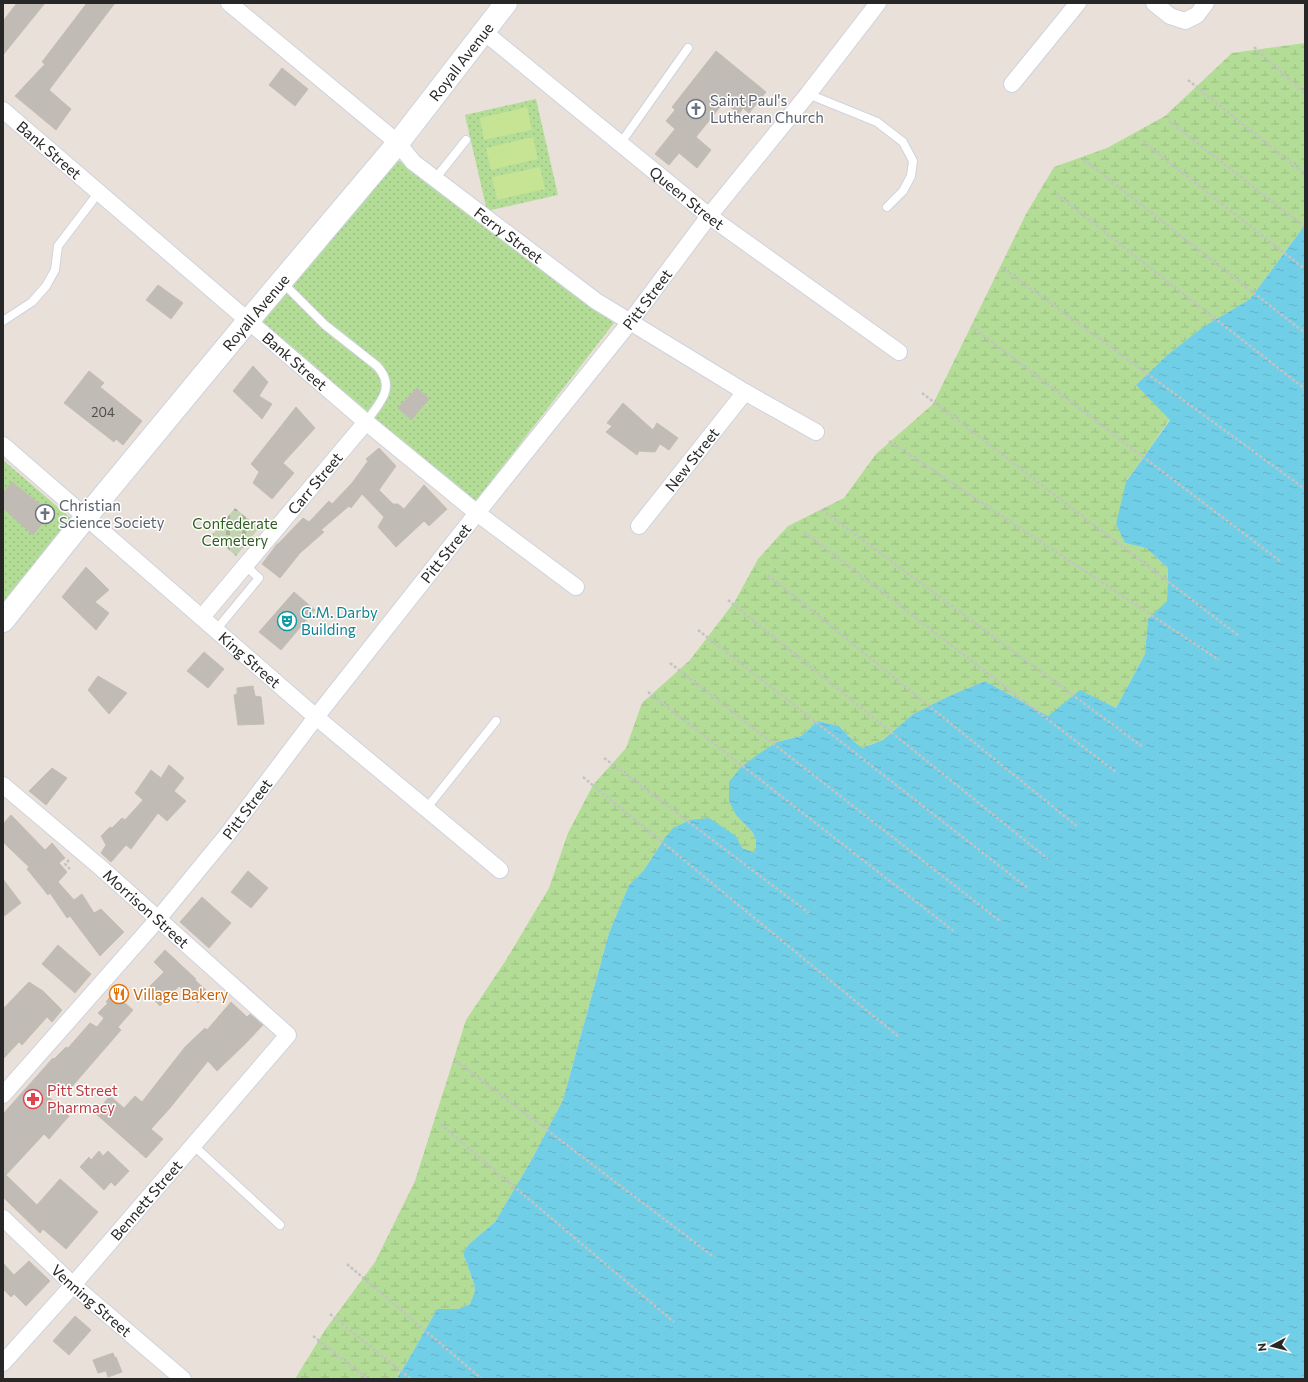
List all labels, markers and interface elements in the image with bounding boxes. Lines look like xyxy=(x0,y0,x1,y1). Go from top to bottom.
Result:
street label: Royall Avenue xyxy=(425,19,497,104)
place label: Saint Paul's Lutheran Church xyxy=(710,91,824,126)
church icon: Saint Paul's Lutheran Church xyxy=(685,98,707,120)
street label: Bank Street xyxy=(13,117,85,183)
street label: Queen Street xyxy=(646,162,728,233)
street label: Ferry Street xyxy=(471,203,547,267)
street label: Pitt Street xyxy=(619,265,675,333)
street label: Royall Avenue xyxy=(218,270,293,354)
street label: Bank Street xyxy=(259,328,331,394)
house number: 204 xyxy=(91,404,115,420)
street label: New Street xyxy=(661,424,722,495)
street label: Carr Street xyxy=(283,448,346,518)
place label: Christian Science Society xyxy=(59,496,165,531)
church icon: Christian Science Society xyxy=(34,503,56,525)
park label: Confederate Cemetery xyxy=(192,514,278,549)
street label: Pitt Street xyxy=(416,520,474,586)
place label: G.M. Darby Building xyxy=(301,603,378,638)
theatre icon: G.M. Darby Building xyxy=(276,610,298,632)
street label: King Street xyxy=(215,628,284,691)
street label: Pitt Street xyxy=(218,775,275,843)
street label: Morrison Street xyxy=(100,865,193,951)
restaurant icon: Village Bakery xyxy=(108,983,130,1005)
place label: Village Bakery xyxy=(133,985,229,1003)
place label: Pitt Street Pharmacy xyxy=(47,1081,118,1116)
pharmacy icon: Pitt Street Pharmacy xyxy=(22,1088,44,1110)
street label: Bennett Street xyxy=(106,1156,186,1244)
street label: Venning Street xyxy=(48,1260,135,1340)
north arrow xyxy=(1252,1326,1292,1366)
text: N xyxy=(1255,1342,1269,1352)

